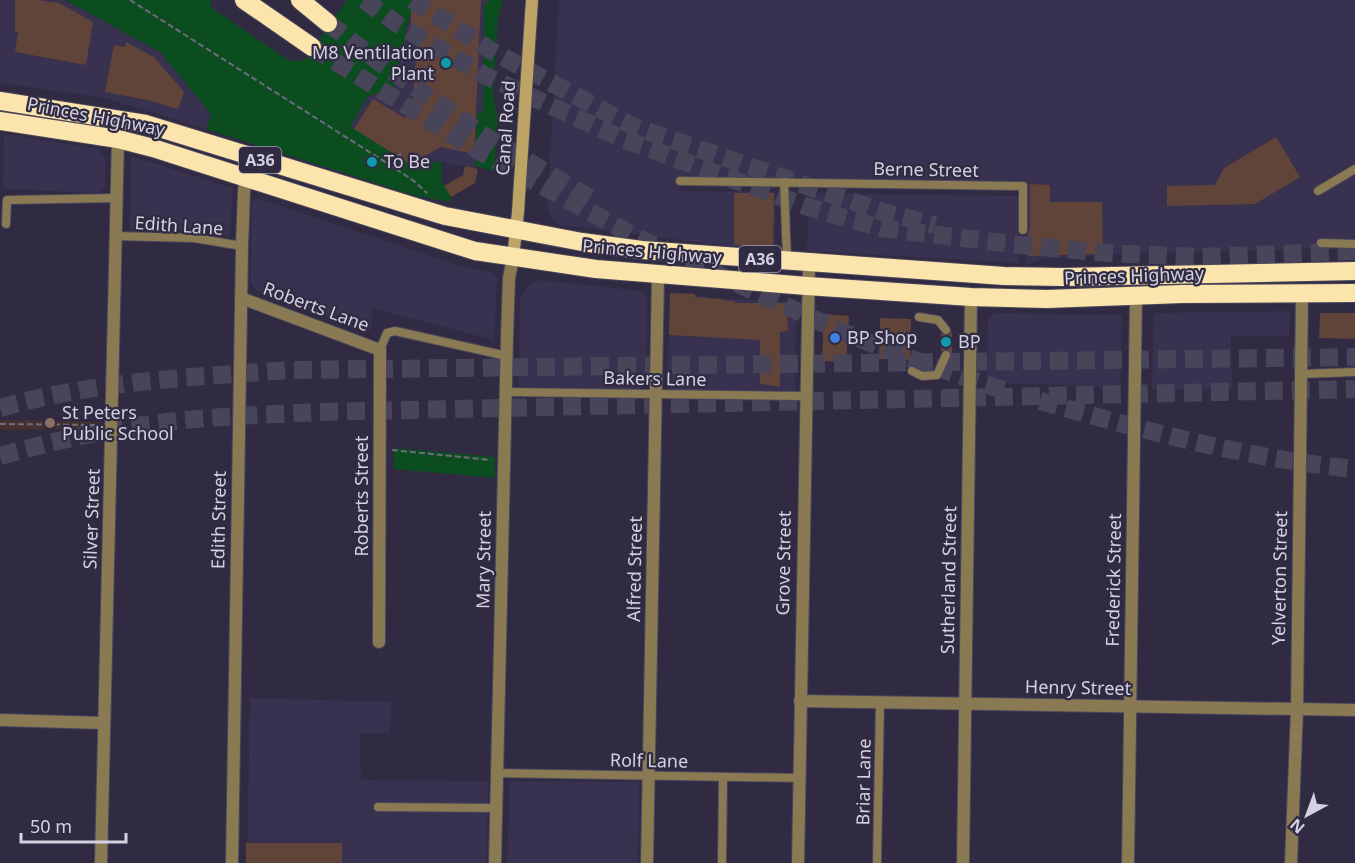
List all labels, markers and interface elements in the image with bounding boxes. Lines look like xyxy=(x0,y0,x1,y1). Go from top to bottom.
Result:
place label: M8 Ventilation Plant xyxy=(312,40,434,85)
marker: M8 Ventilation Plant xyxy=(439,56,453,70)
street label: Canal Road xyxy=(490,80,520,176)
street label: Princes Highway xyxy=(25,91,168,141)
road number: A36 xyxy=(239,147,281,173)
place label: To Be xyxy=(384,149,430,173)
marker: To Be xyxy=(365,155,379,169)
street label: Berne Street xyxy=(873,156,979,182)
street label: Edith Lane xyxy=(134,210,224,240)
street label: Princes Highway xyxy=(581,233,724,269)
road number: A36 xyxy=(739,246,781,272)
street label: Princes Highway xyxy=(1064,261,1205,289)
street label: Roberts Lane xyxy=(260,276,373,336)
place label: BP Shop xyxy=(847,325,917,349)
place label: BP xyxy=(958,329,981,353)
marker: BP Shop xyxy=(828,331,842,345)
marker: BP xyxy=(939,335,953,349)
street label: Bakers Lane xyxy=(603,365,707,391)
place label: St Peters Public School xyxy=(62,400,174,445)
marker: St Peters Public School xyxy=(43,416,57,430)
street label: Roberts Street xyxy=(349,435,373,556)
street label: Silver Street xyxy=(77,468,105,570)
street label: Edith Street xyxy=(205,470,231,569)
street label: Sutherland Street xyxy=(935,505,961,654)
street label: Mary Street xyxy=(470,510,496,609)
street label: Grove Street xyxy=(770,510,796,616)
street label: Yelverton Street xyxy=(1266,510,1292,645)
street label: Frederick Street xyxy=(1100,513,1126,647)
street label: Alfred Street xyxy=(621,515,647,622)
street label: Henry Street xyxy=(1025,674,1132,700)
street label: Briar Lane xyxy=(850,738,876,826)
street label: Rolf Lane xyxy=(610,747,688,773)
north arrow xyxy=(1277,785,1337,845)
scale bar xyxy=(21,806,126,844)
text: 50 m xyxy=(30,814,72,838)
text: N xyxy=(1285,814,1309,839)

